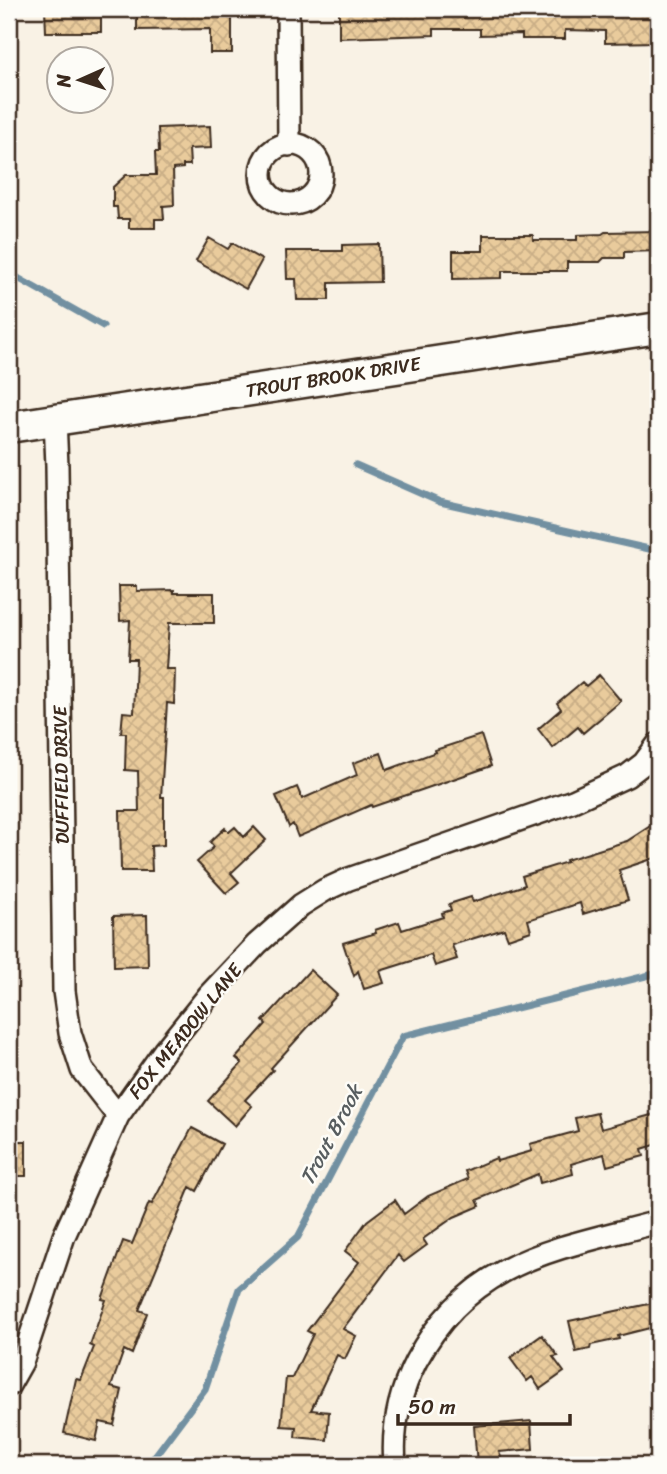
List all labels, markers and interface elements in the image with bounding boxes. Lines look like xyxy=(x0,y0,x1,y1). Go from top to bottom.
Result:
north arrow xyxy=(46,46,116,116)
text: N xyxy=(47,73,80,89)
street label: TROUT BROOK DRIVE xyxy=(243,347,424,407)
street label: DUFFIELD DRIVE xyxy=(43,704,79,844)
street label: FOX MEADOW LANE xyxy=(120,955,251,1106)
water label: Trout Brook xyxy=(289,1075,375,1192)
scale bar xyxy=(398,1383,569,1427)
text: 50 m xyxy=(408,1388,456,1426)

